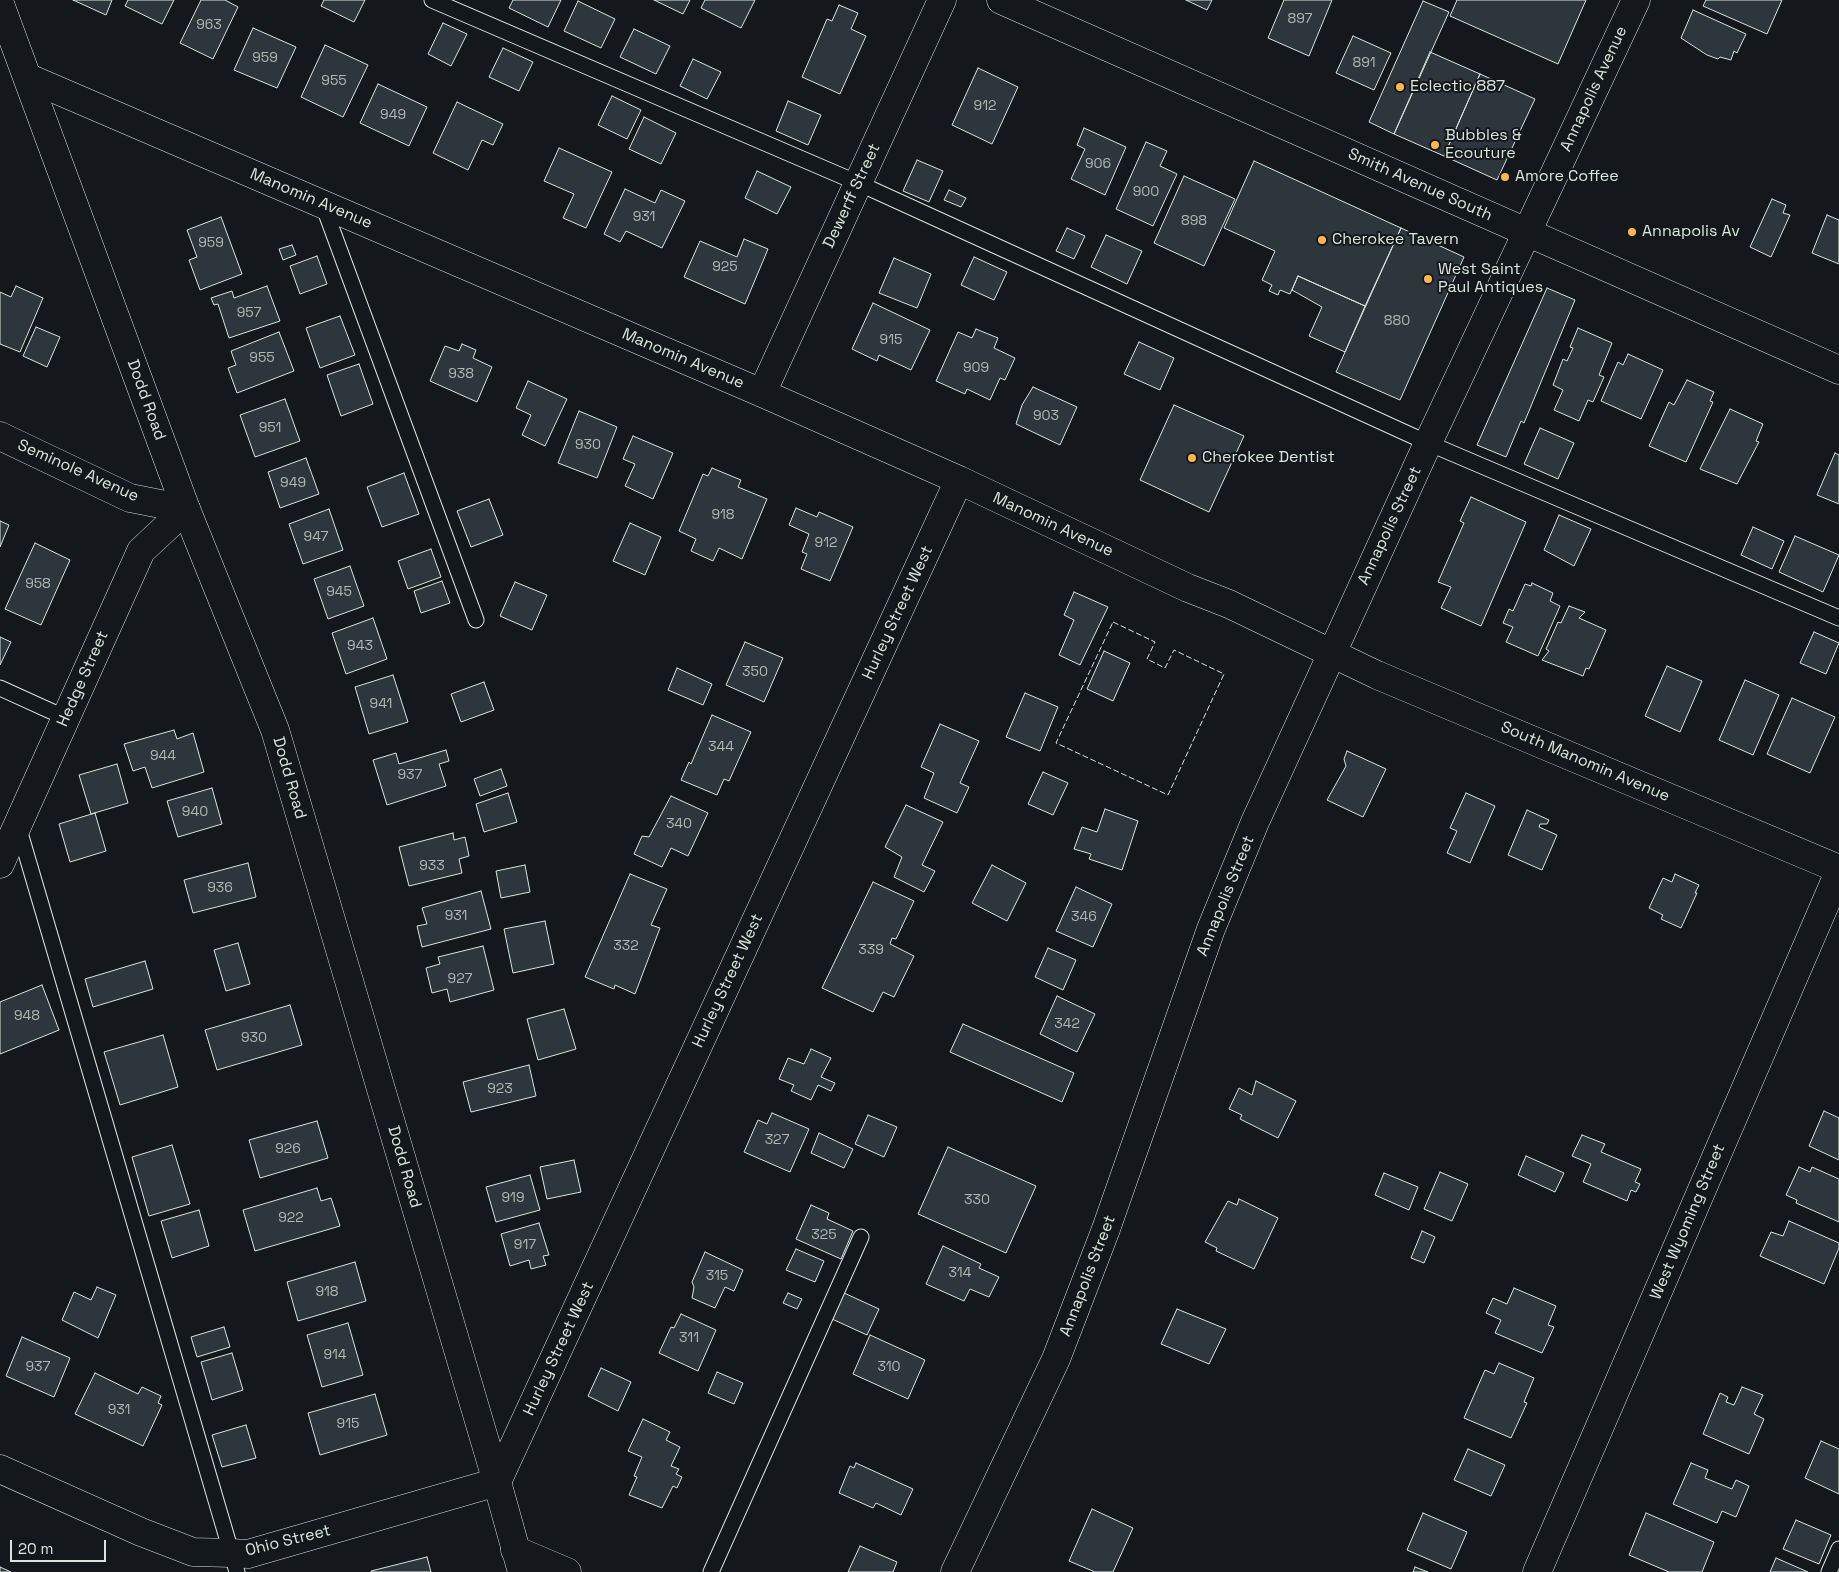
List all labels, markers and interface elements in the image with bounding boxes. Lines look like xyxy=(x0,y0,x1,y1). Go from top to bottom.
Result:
house number: 897 xyxy=(1288,11,1312,27)
house number: 963 xyxy=(196,17,222,33)
street label: Annapolis Avenue xyxy=(1557,23,1631,155)
house number: 959 xyxy=(252,50,278,66)
house number: 891 xyxy=(1352,55,1376,71)
house number: 955 xyxy=(321,73,347,89)
place label: Eclectic 887 xyxy=(1410,77,1505,97)
marker: Eclectic 887 xyxy=(1394,81,1406,93)
house number: 912 xyxy=(974,98,996,114)
house number: 949 xyxy=(380,107,406,123)
place label: Bubbles & Ecouture xyxy=(1445,126,1522,164)
marker: Bubbles & Ecouture xyxy=(1429,139,1441,151)
street label: Dewerff Street xyxy=(819,141,885,251)
street label: Smith Avenue South xyxy=(1345,144,1495,226)
house number: 906 xyxy=(1085,156,1111,172)
street label: Manomin Avenue xyxy=(247,165,375,233)
place label: Amore Coffee xyxy=(1515,167,1619,187)
marker: Amore Coffee xyxy=(1499,171,1511,183)
house number: 900 xyxy=(1133,184,1159,200)
house number: 931 xyxy=(633,209,655,225)
house number: 898 xyxy=(1181,213,1207,229)
place label: Annapolis Av xyxy=(1642,222,1740,242)
marker: Annapolis Av xyxy=(1626,226,1638,238)
place label: Cherokee Tavern xyxy=(1332,230,1459,250)
marker: Cherokee Tavern xyxy=(1316,234,1328,246)
house number: 959 xyxy=(198,235,224,251)
house number: 925 xyxy=(712,259,738,275)
place label: West Saint Paul Antiques xyxy=(1438,260,1543,298)
marker: West Saint Paul Antiques xyxy=(1422,273,1434,285)
house number: 957 xyxy=(237,305,261,321)
house number: 880 xyxy=(1384,313,1410,329)
street label: Manomin Avenue xyxy=(619,325,747,393)
house number: 915 xyxy=(880,332,902,348)
house number: 955 xyxy=(249,350,275,366)
street label: Dodd Road xyxy=(123,357,169,443)
house number: 909 xyxy=(963,360,989,376)
house number: 938 xyxy=(448,366,474,382)
house number: 903 xyxy=(1033,408,1059,424)
house number: 951 xyxy=(259,420,281,436)
street label: Seminole Avenue xyxy=(14,436,142,506)
house number: 930 xyxy=(575,437,601,453)
place label: Cherokee Dentist xyxy=(1202,448,1335,468)
marker: Cherokee Dentist xyxy=(1186,452,1198,464)
street label: Annapolis Street xyxy=(1354,464,1426,588)
house number: 949 xyxy=(280,475,306,491)
street label: Manomin Avenue xyxy=(990,489,1116,561)
house number: 918 xyxy=(711,507,735,523)
house number: 947 xyxy=(304,529,328,545)
house number: 912 xyxy=(815,535,837,551)
street label: Hurley Street West xyxy=(859,543,937,683)
house number: 958 xyxy=(25,576,51,592)
house number: 945 xyxy=(326,584,352,600)
street label: Hedge Street xyxy=(53,628,113,730)
house number: 943 xyxy=(347,638,373,654)
house number: 350 xyxy=(742,664,768,680)
house number: 941 xyxy=(370,696,392,712)
street label: South Manomin Avenue xyxy=(1498,718,1672,806)
street label: Dodd Road xyxy=(268,735,310,821)
house number: 344 xyxy=(708,739,734,755)
house number: 944 xyxy=(150,748,176,764)
house number: 937 xyxy=(398,767,422,783)
house number: 940 xyxy=(182,804,208,820)
house number: 340 xyxy=(666,816,692,832)
street label: Annapolis Street xyxy=(1193,833,1259,959)
house number: 933 xyxy=(419,858,445,874)
house number: 936 xyxy=(207,880,233,896)
house number: 931 xyxy=(445,908,467,924)
house number: 346 xyxy=(1071,909,1097,925)
street label: Hurley Street West xyxy=(689,911,767,1051)
house number: 332 xyxy=(613,938,639,954)
house number: 339 xyxy=(858,942,884,958)
house number: 927 xyxy=(448,971,472,987)
house number: 948 xyxy=(14,1008,40,1024)
house number: 342 xyxy=(1054,1016,1080,1032)
house number: 930 xyxy=(241,1030,267,1046)
house number: 923 xyxy=(487,1081,513,1097)
street label: Dodd Road xyxy=(383,1124,425,1210)
house number: 327 xyxy=(765,1132,789,1148)
house number: 926 xyxy=(275,1141,301,1157)
street label: West Wyoming Street xyxy=(1646,1141,1730,1303)
house number: 919 xyxy=(502,1190,524,1206)
house number: 330 xyxy=(964,1192,990,1208)
house number: 922 xyxy=(278,1210,304,1226)
street label: Annapolis Street xyxy=(1056,1213,1120,1339)
house number: 325 xyxy=(811,1227,837,1243)
house number: 917 xyxy=(514,1237,536,1253)
house number: 314 xyxy=(949,1265,971,1281)
house number: 315 xyxy=(706,1268,728,1284)
street label: Hurley Street West xyxy=(520,1279,598,1419)
house number: 918 xyxy=(315,1284,339,1300)
house number: 311 xyxy=(679,1330,699,1346)
house number: 914 xyxy=(323,1347,347,1363)
house number: 937 xyxy=(26,1359,50,1375)
house number: 310 xyxy=(877,1359,901,1375)
house number: 931 xyxy=(108,1402,130,1418)
house number: 915 xyxy=(337,1416,359,1432)
street label: Ohio Street xyxy=(243,1521,333,1561)
scale bar xyxy=(12,1530,109,1562)
text: 20 m xyxy=(18,1539,53,1558)

